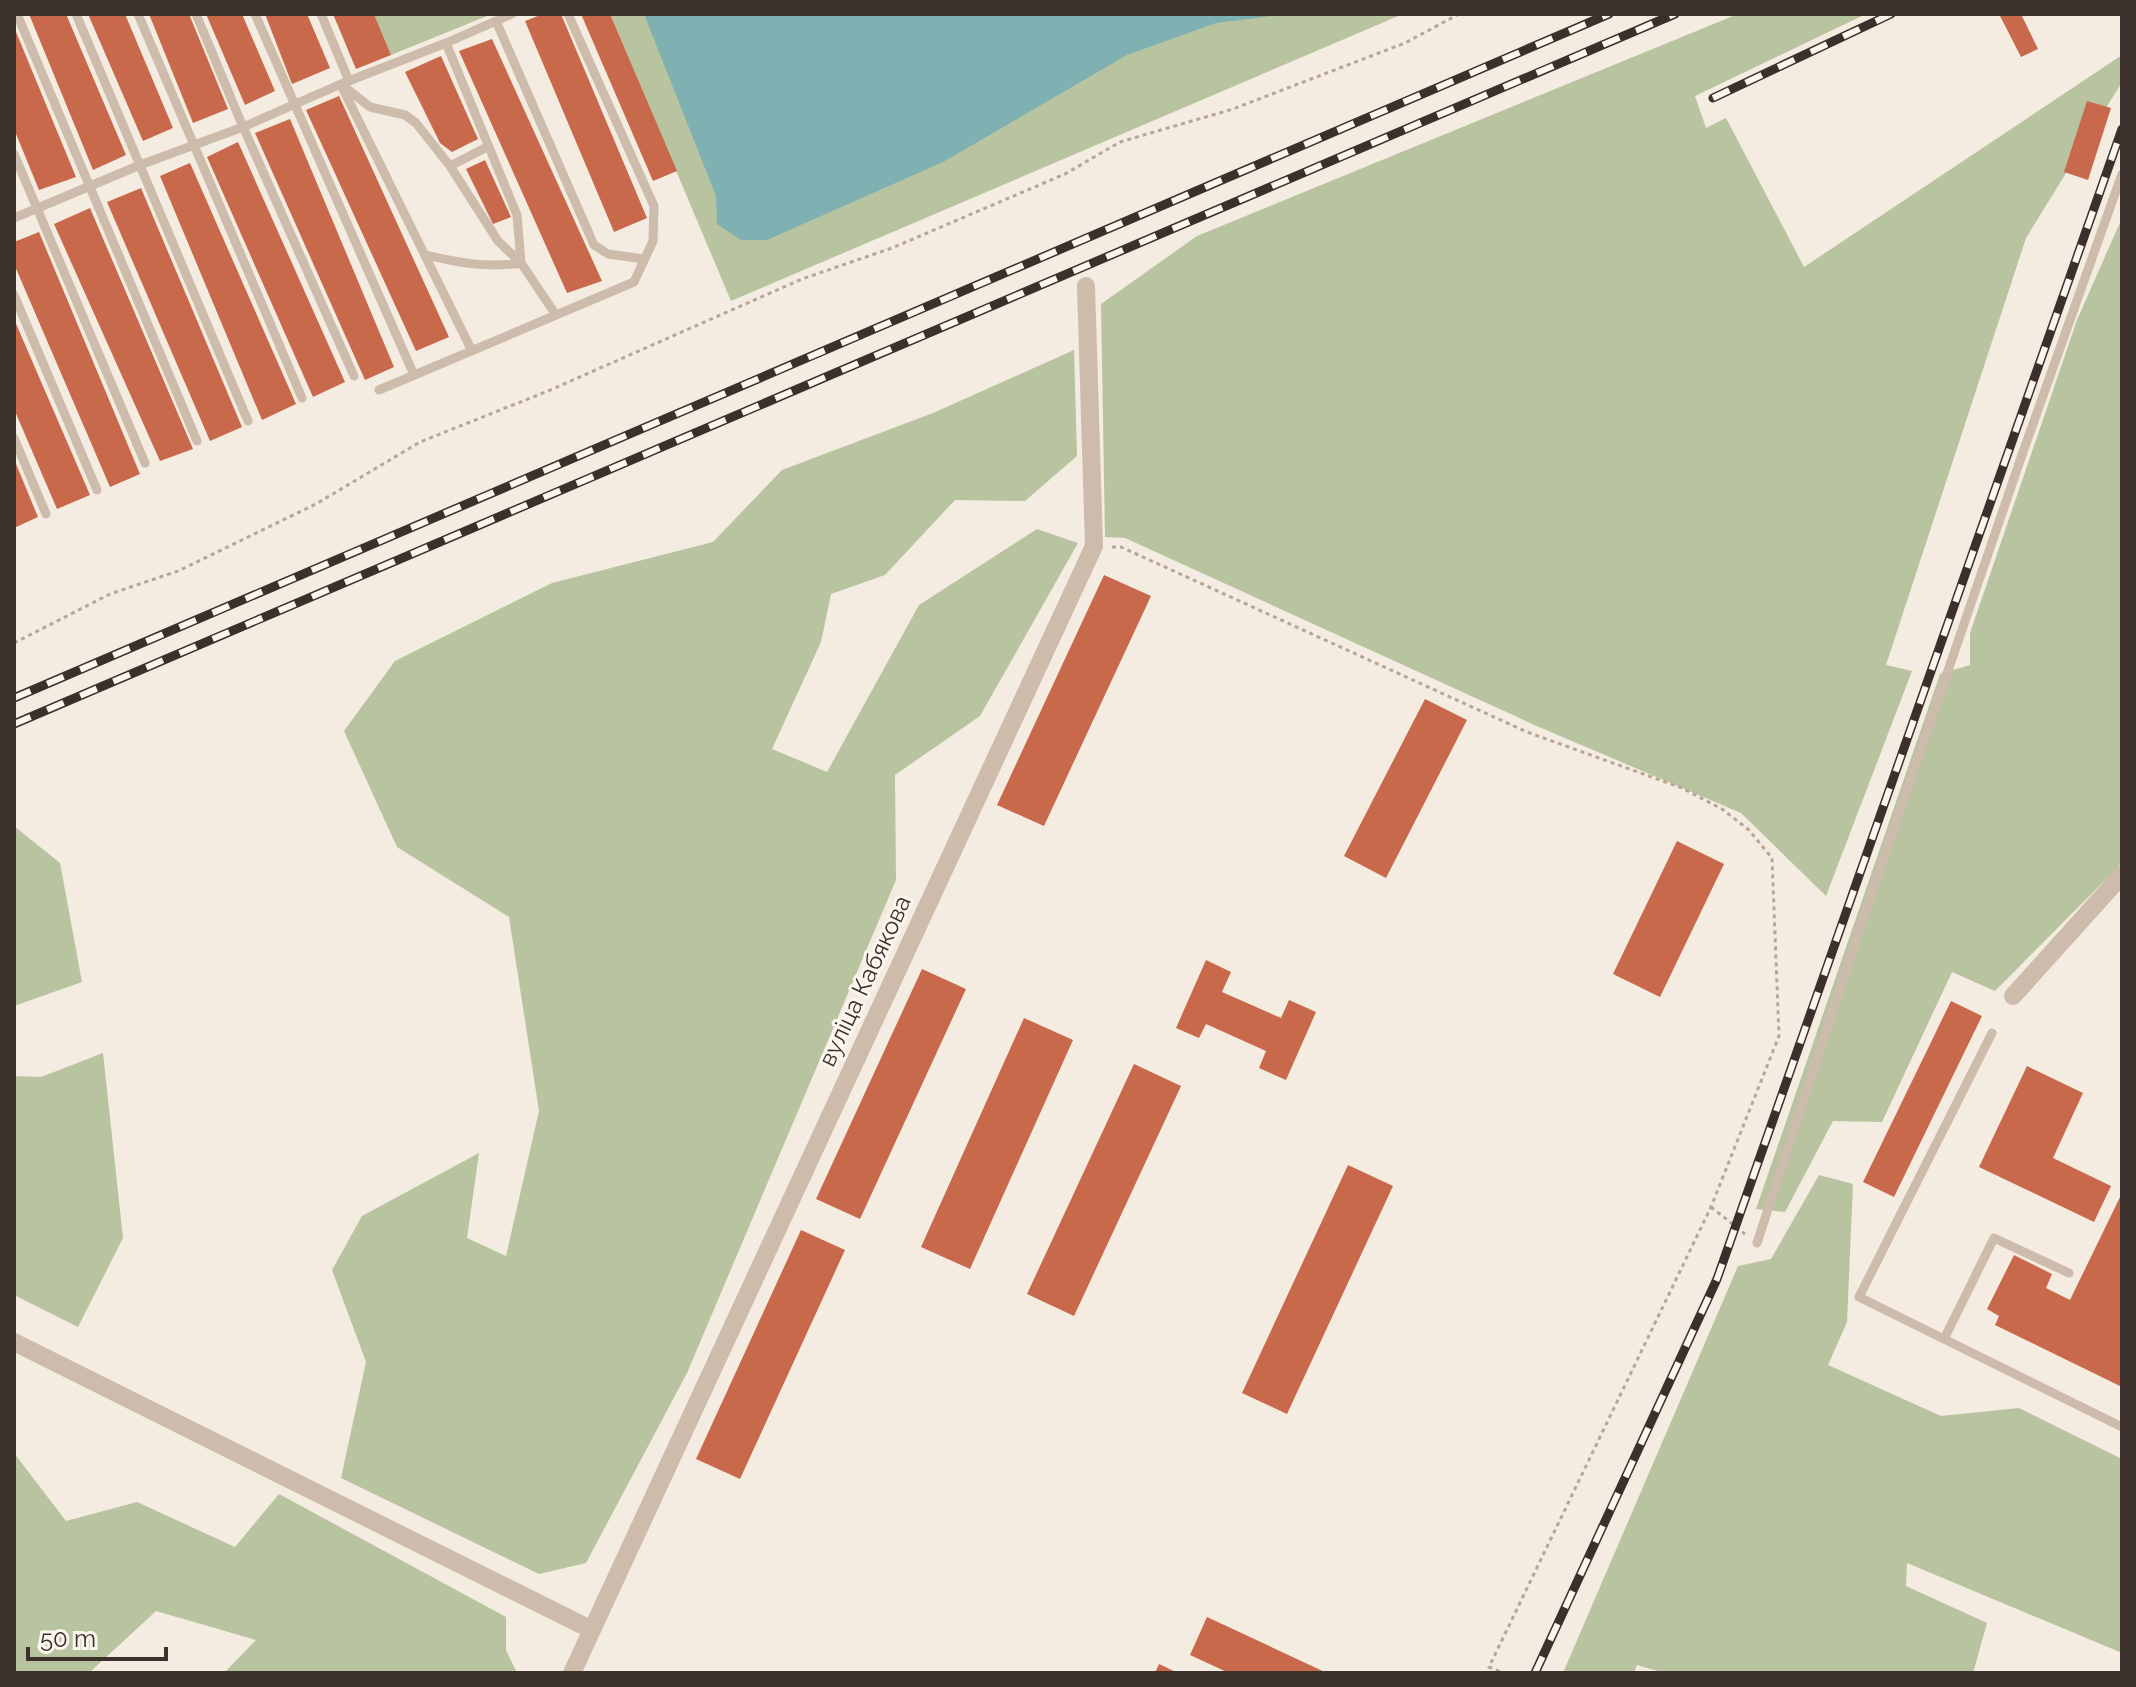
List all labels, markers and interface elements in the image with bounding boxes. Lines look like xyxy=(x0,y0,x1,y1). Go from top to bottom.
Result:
street label: вуліца Кабякова xyxy=(812,891,917,1071)
scale bar xyxy=(28,1611,166,1661)
text: 50 m xyxy=(40,1624,96,1653)

